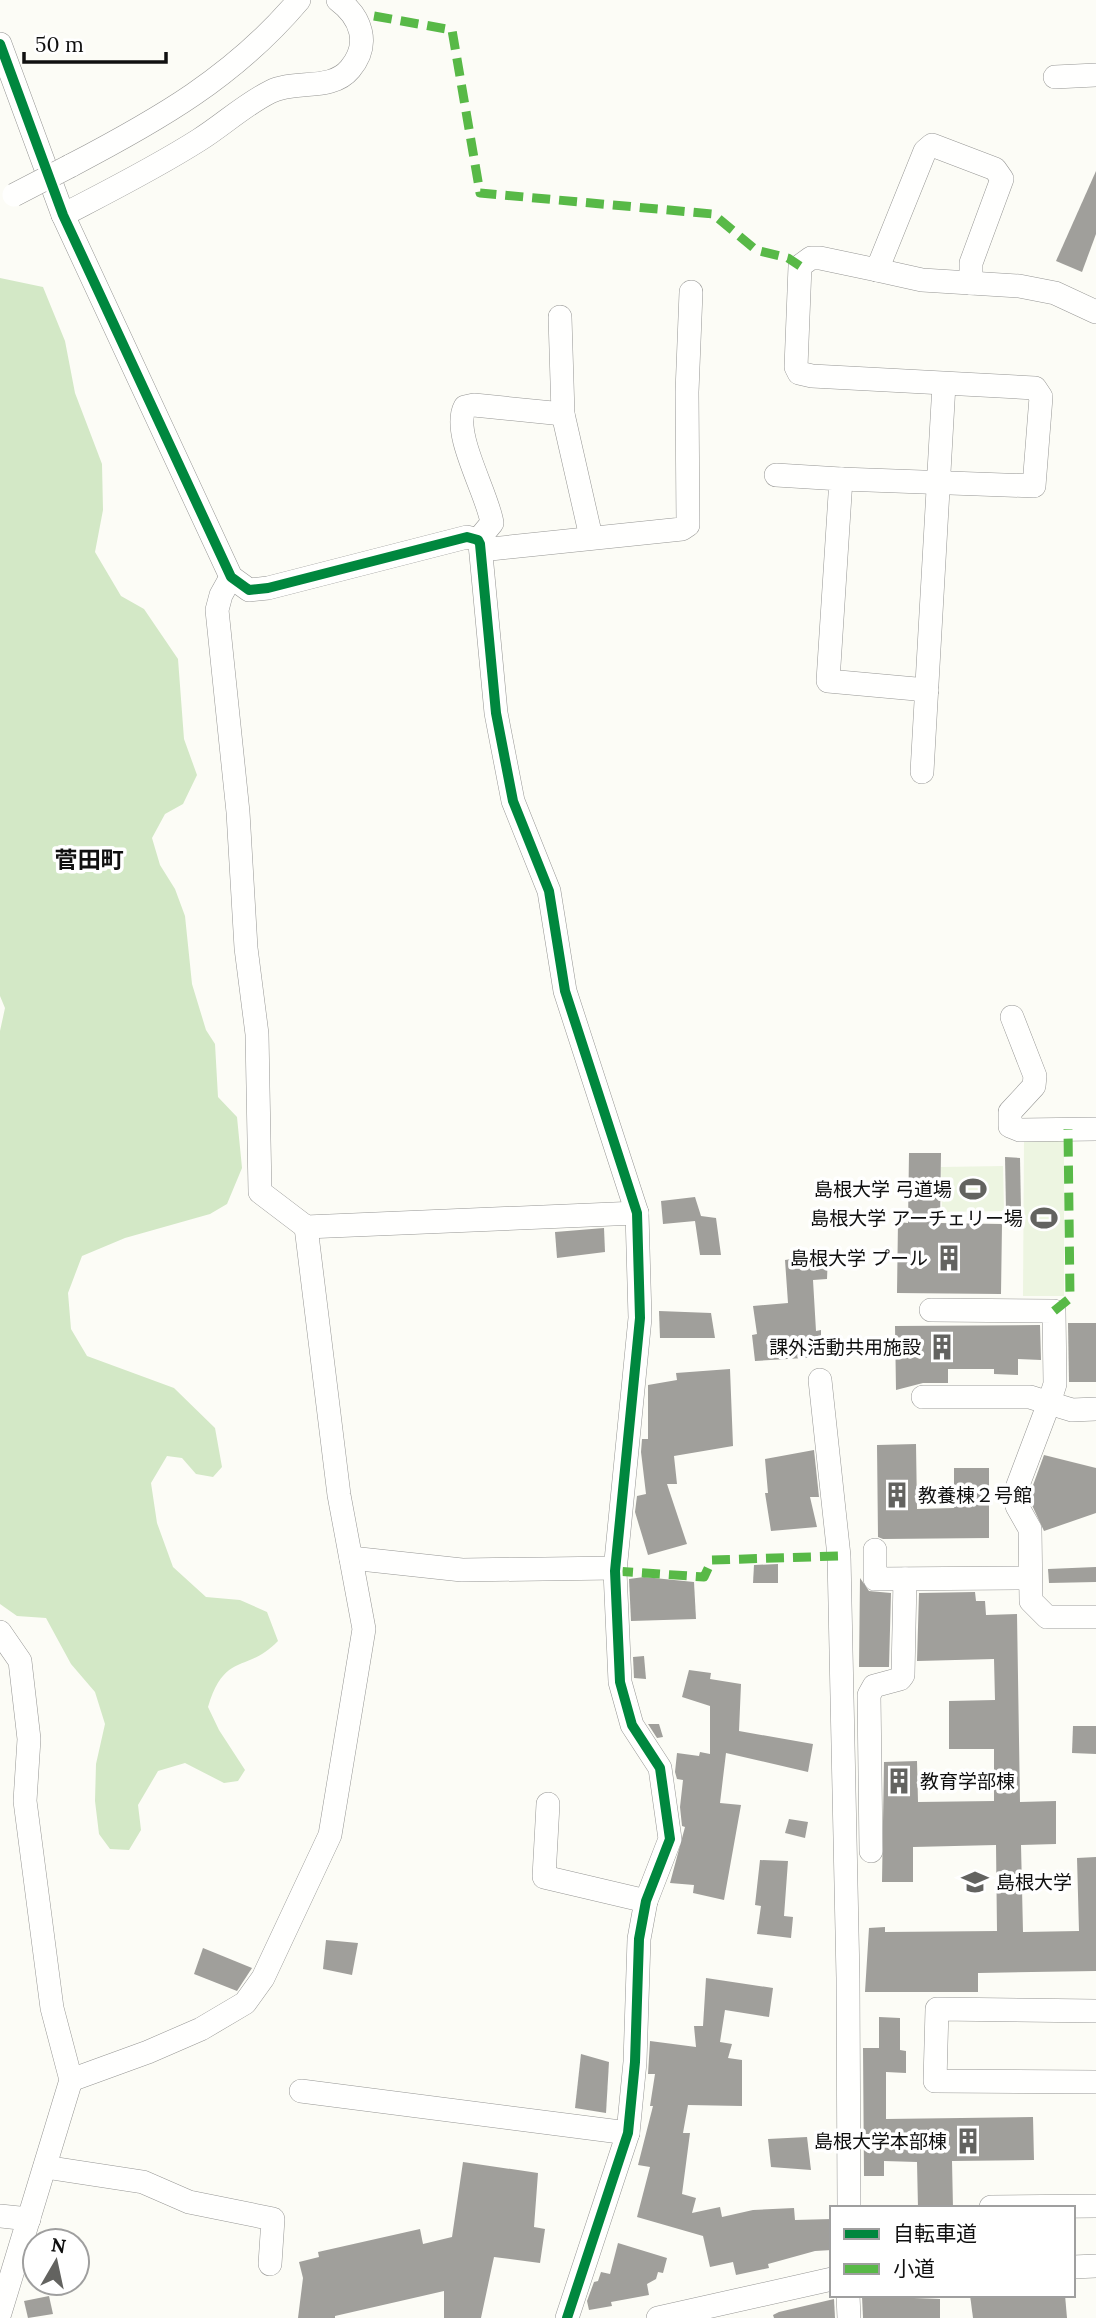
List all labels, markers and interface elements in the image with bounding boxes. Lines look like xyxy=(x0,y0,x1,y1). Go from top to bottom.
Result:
scale bar xyxy=(24,21,166,65)
text: 50 m xyxy=(35,31,84,58)
district label: 菅田町 xyxy=(55,845,124,874)
sports icon: 島根大学 弓道場 xyxy=(958,1174,988,1204)
place label: 島根大学 弓道場 xyxy=(814,1177,952,1201)
sports icon: 島根大学 アーチェリー場 xyxy=(1029,1203,1059,1233)
place label: 島根大学 アーチェリー場 xyxy=(810,1206,1023,1230)
building icon: 島根大学 プール xyxy=(934,1243,964,1273)
place label: 島根大学 プール xyxy=(790,1246,928,1270)
building icon: 課外活動共用施設 xyxy=(927,1332,957,1362)
place label: 課外活動共用施設 xyxy=(769,1335,921,1359)
building icon: 教養棟２号館 xyxy=(882,1480,912,1510)
place label: 教養棟２号館 xyxy=(918,1483,1032,1507)
building icon: 教育学部棟 xyxy=(884,1766,914,1796)
place label: 教育学部棟 xyxy=(920,1769,1015,1793)
school or university icon: 島根大学 xyxy=(960,1867,990,1897)
place label: 島根大学 xyxy=(996,1870,1072,1894)
building icon: 島根大学本部棟 xyxy=(953,2126,983,2156)
place label: 島根大学本部棟 xyxy=(814,2129,947,2153)
legend xyxy=(830,2206,1075,2297)
text: 自転車道 xyxy=(893,2220,977,2247)
north arrow xyxy=(21,2227,91,2297)
text: N xyxy=(50,2232,68,2258)
text: 小道 xyxy=(893,2255,935,2282)

